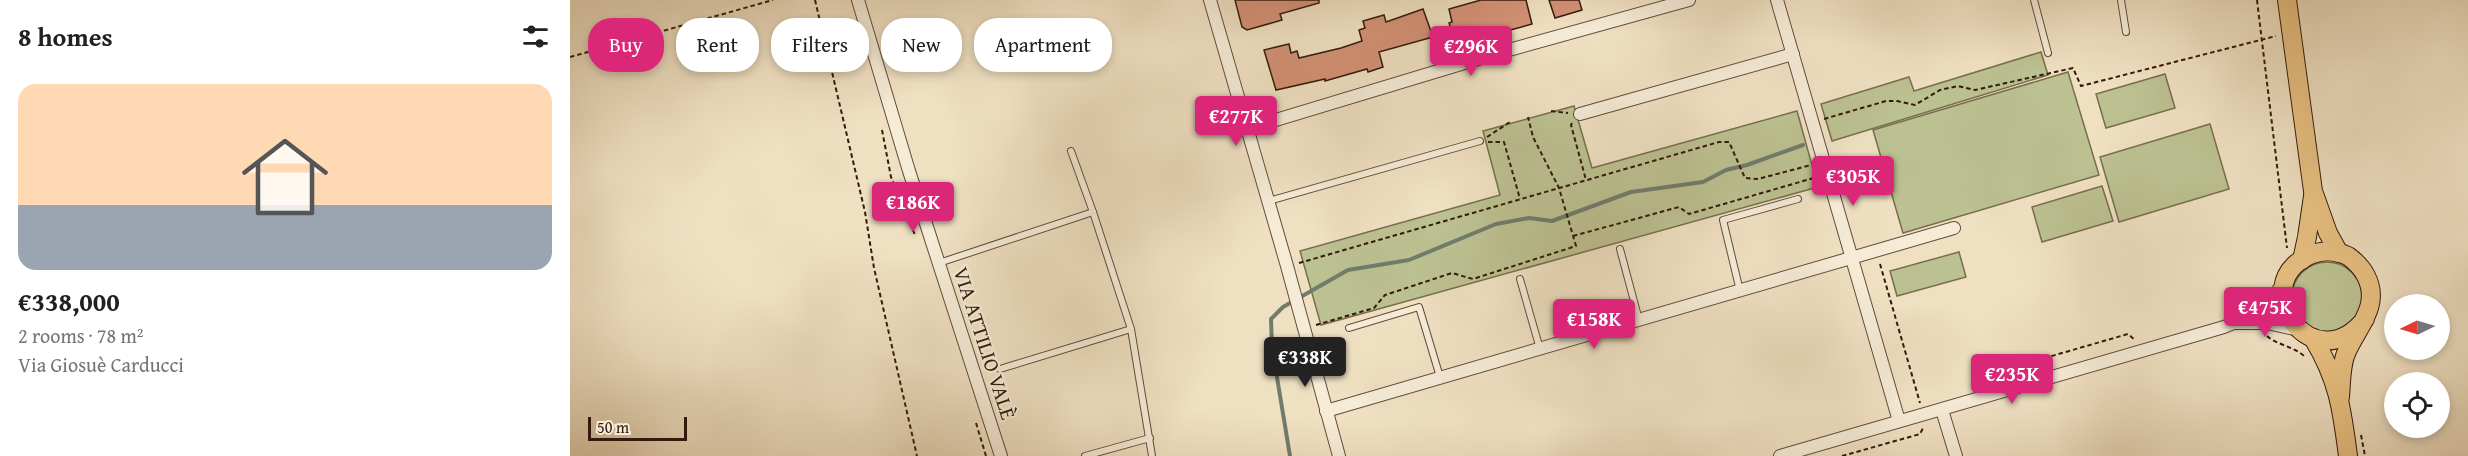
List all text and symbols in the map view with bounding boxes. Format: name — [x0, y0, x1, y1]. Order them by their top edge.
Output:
text: 8 homes — [18, 17, 113, 56]
chip: Buy — [588, 18, 664, 72]
chip: Rent — [676, 18, 759, 72]
chip: Filters — [771, 18, 869, 72]
chip: New — [881, 18, 962, 72]
chip: Apartment — [974, 18, 1112, 72]
icon: filters — [519, 20, 552, 53]
pin: €296K — [1429, 26, 1513, 77]
text: €296K — [1444, 31, 1498, 60]
pin: €277K — [1194, 96, 1278, 147]
text: €277K — [1209, 101, 1263, 130]
icon: home — [231, 123, 339, 231]
pin: €305K — [1811, 156, 1895, 207]
text: €305K — [1826, 161, 1880, 190]
pin: €186K — [871, 182, 955, 233]
text: €186K — [886, 187, 940, 216]
street label: VIA ATTILIO VALÈ — [946, 263, 1024, 424]
text: €338,000 — [18, 282, 120, 321]
pin: €475K — [2223, 287, 2307, 338]
text: €475K — [2238, 292, 2292, 321]
north arrow — [2384, 294, 2450, 360]
map controls — [2384, 294, 2450, 438]
pin: €158K — [1552, 299, 1636, 350]
text: €158K — [1567, 304, 1621, 333]
text: 2 rooms · 78 m² — [18, 321, 144, 350]
pin: €338K — [1263, 337, 1347, 388]
text: €338K — [1278, 342, 1332, 371]
text: Via Giosuè Carducci — [18, 350, 184, 379]
pin: €235K — [1970, 354, 2054, 405]
text: €235K — [1985, 359, 2039, 388]
button: locate — [2384, 372, 2450, 438]
scale bar — [588, 414, 687, 442]
text: 50 m — [597, 415, 629, 439]

